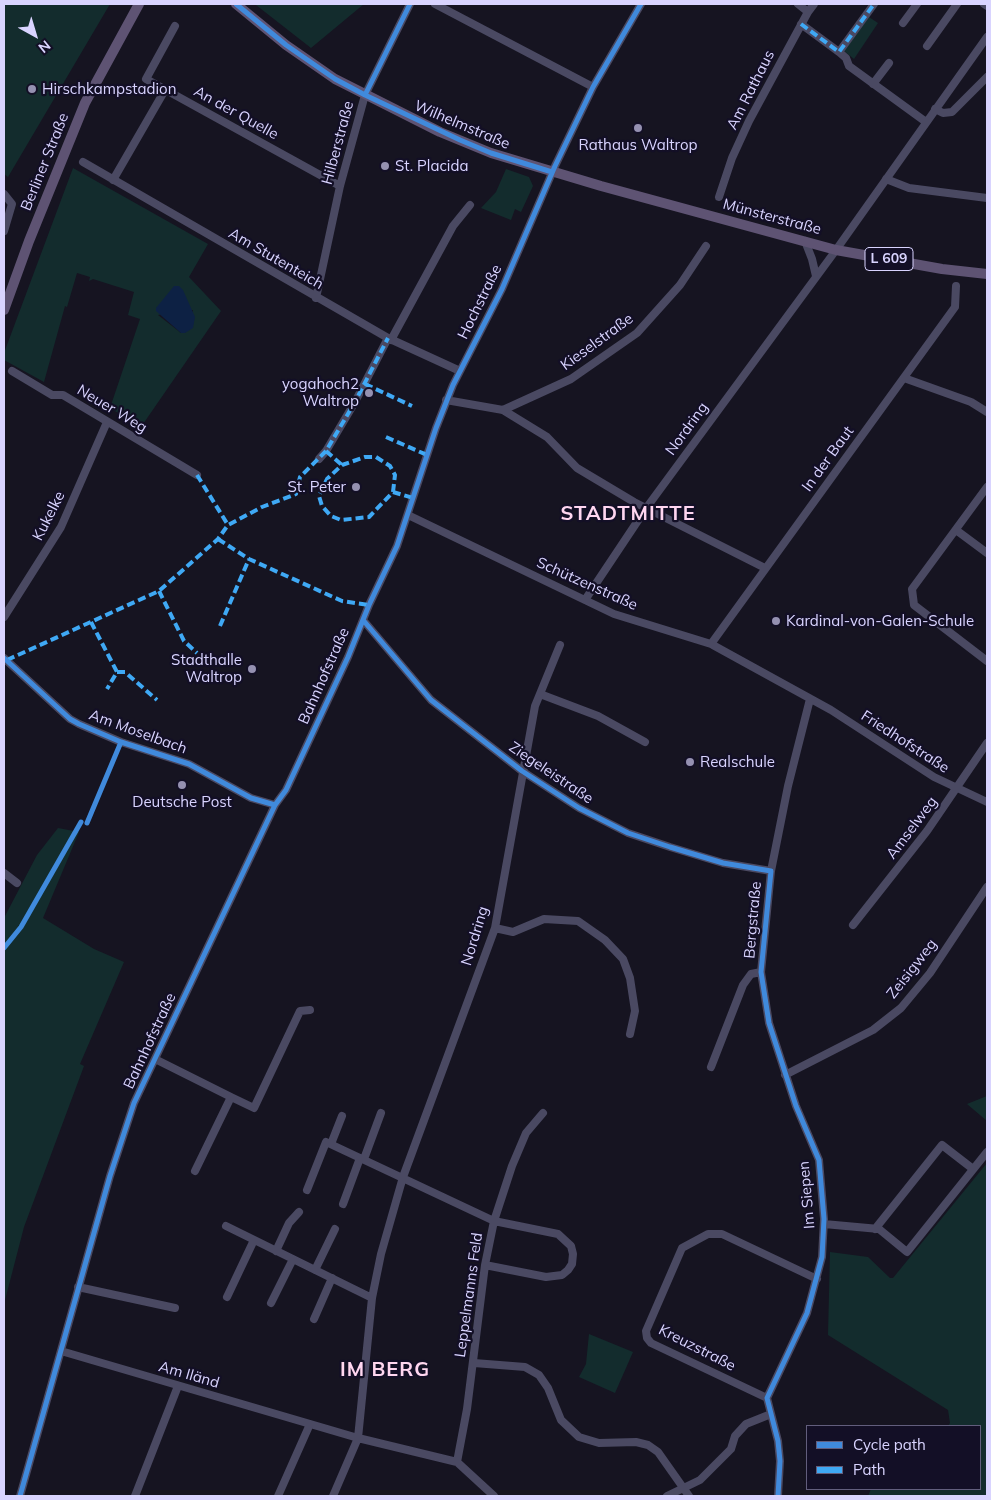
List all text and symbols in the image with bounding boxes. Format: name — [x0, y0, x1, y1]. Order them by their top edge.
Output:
north arrow — [10, 10, 60, 60]
text: N — [35, 36, 54, 57]
street label: Am Rathaus — [723, 47, 779, 133]
place label: Hirschkampstadion — [42, 80, 176, 98]
street label: An der Quelle — [191, 82, 281, 144]
marker: Hirschkampstadion — [26, 83, 38, 95]
street label: Wilhelmstraße — [411, 97, 513, 153]
street label: Hilberstraße — [318, 99, 358, 187]
street label: Berliner Straße — [17, 110, 73, 214]
marker: Rathaus Waltrop — [632, 122, 644, 134]
place label: Rathaus Waltrop — [579, 136, 697, 154]
place label: St. Placida — [395, 157, 468, 175]
marker: St. Placida — [379, 160, 391, 172]
street label: Münsterstraße — [721, 195, 823, 239]
street label: Am Stutenteich — [225, 225, 327, 293]
road number: L 609 — [865, 248, 913, 270]
street label: Hochstraße — [454, 262, 506, 342]
street label: Kieselstraße — [557, 310, 637, 374]
place label: yogahoch2 Waltrop — [282, 375, 359, 410]
street label: Neuer Weg — [74, 381, 150, 437]
marker: yogahoch2 Waltrop — [363, 387, 375, 399]
street label: Nordring — [662, 399, 712, 459]
street label: In der Baut — [798, 423, 858, 495]
place label: St. Peter — [288, 478, 346, 496]
marker: St. Peter — [350, 481, 362, 493]
street label: Kukelke — [29, 488, 69, 544]
district label: STADTMITTE — [559, 502, 697, 526]
street label: Schützenstraße — [534, 554, 640, 614]
place label: Kardinal-von-Galen-Schule — [786, 612, 974, 630]
marker: Kardinal-von-Galen-Schule — [770, 615, 782, 627]
street label: Bahnhofstraße — [295, 625, 353, 727]
place label: Stadthalle Waltrop — [171, 651, 242, 686]
marker: Stadthalle Waltrop — [246, 663, 258, 675]
street label: Am Moselbach — [87, 706, 189, 758]
street label: Friedhofstraße — [858, 707, 952, 777]
street label: Ziegeleistraße — [505, 738, 597, 808]
place label: Realschule — [700, 753, 775, 771]
marker: Realschule — [684, 756, 696, 768]
marker: Deutsche Post — [176, 779, 188, 791]
place label: Deutsche Post — [132, 793, 232, 811]
street label: Amselweg — [883, 793, 941, 863]
street label: Bergstraße — [741, 881, 765, 959]
street label: Nordring — [457, 904, 493, 968]
street label: Zeisigweg — [883, 936, 941, 1002]
street label: Bahnhofstraße — [120, 990, 180, 1092]
street label: Im Siepen — [795, 1160, 819, 1230]
street label: Leppelmanns Feld — [451, 1231, 487, 1359]
street label: Kreuzstraße — [655, 1321, 739, 1375]
street label: Am Iländ — [157, 1358, 221, 1392]
district label: IM BERG — [339, 1358, 431, 1382]
legend — [806, 1425, 981, 1490]
text: Cycle path — [853, 1435, 926, 1454]
text: Path — [853, 1460, 885, 1479]

